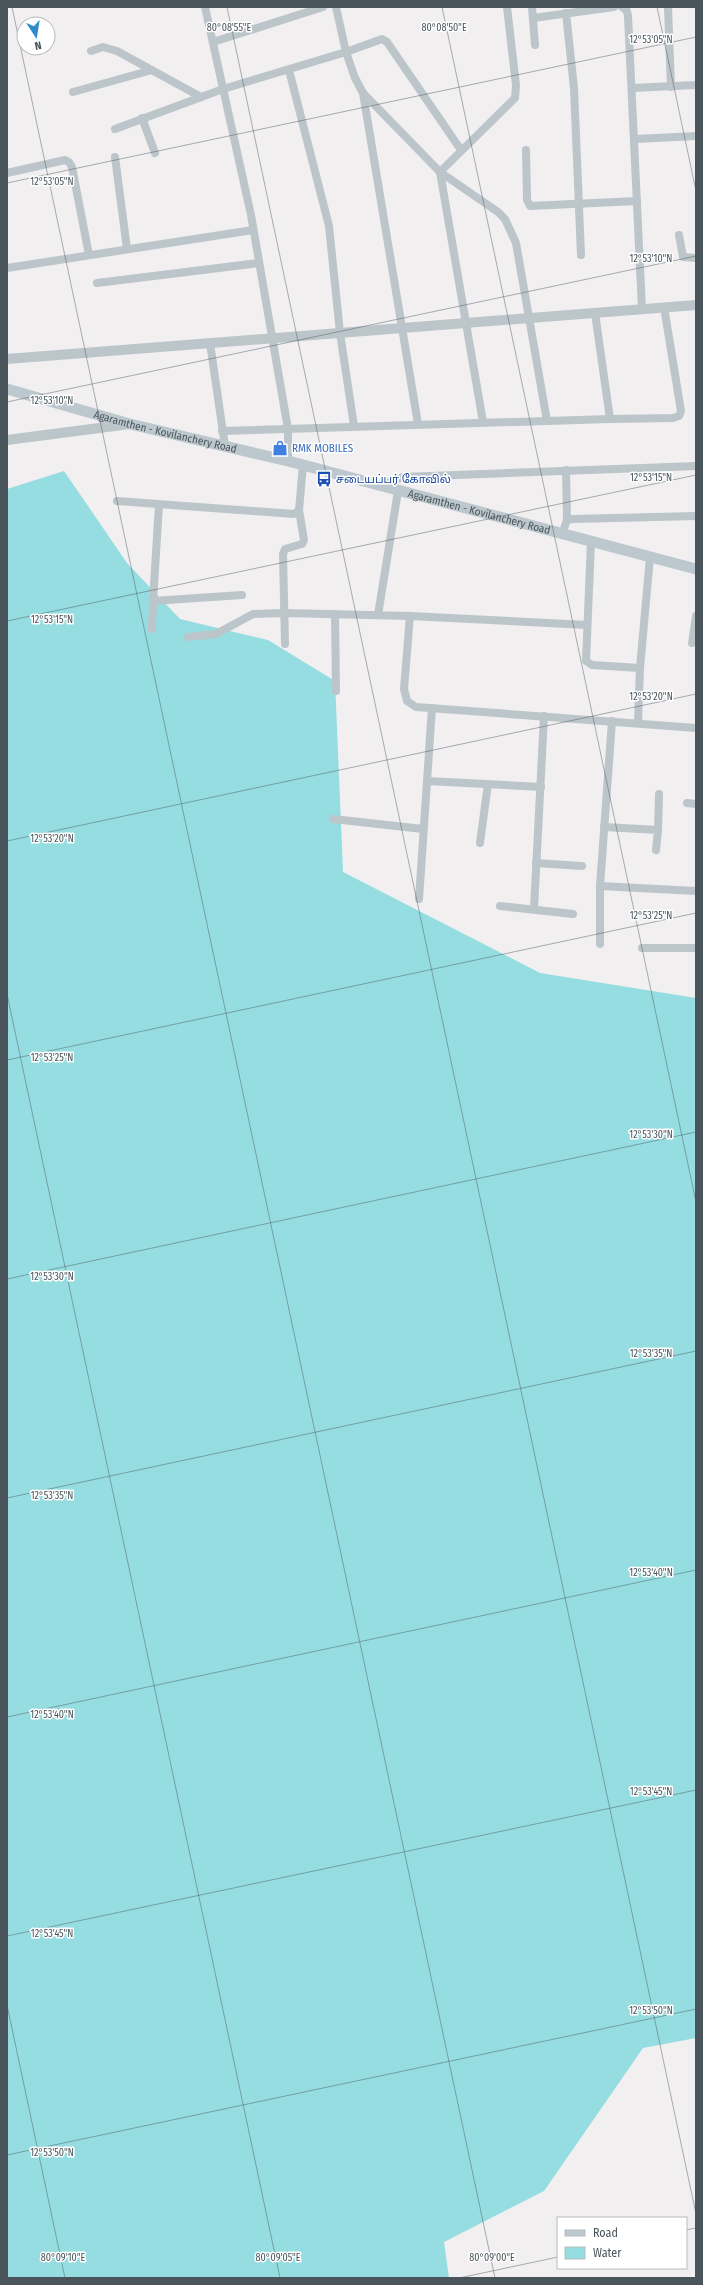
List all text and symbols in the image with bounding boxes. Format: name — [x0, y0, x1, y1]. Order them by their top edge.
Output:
north arrow — [16, 16, 56, 56]
text: 80°08'55"E — [207, 22, 251, 34]
text: 80°08'50"E — [421, 22, 467, 34]
text: 12°53'05"N — [629, 34, 673, 46]
text: N — [33, 38, 43, 52]
text: 12°53'05"N — [30, 176, 74, 188]
text: 12°53'10"N — [630, 253, 672, 265]
text: 12°53'10"N — [31, 395, 73, 407]
street label: Agaramthen - Kovilanchery Road — [92, 408, 238, 456]
shop icon: RMK MOBILES — [271, 439, 289, 457]
place label: RMK MOBILES — [292, 442, 354, 455]
bus stop icon: சடையப்பர் கோவில் — [315, 470, 333, 488]
text: 12°53'15"N — [630, 472, 672, 484]
place label: சடையப்பர் கோவில் — [336, 473, 451, 486]
street label: Agaramthen - Kovilanchery Road — [407, 487, 552, 537]
text: 12°53'15"N — [31, 614, 73, 626]
text: 12°53'20"N — [629, 691, 673, 703]
text: 12°53'20"N — [30, 833, 74, 845]
text: 12°53'25"N — [630, 910, 672, 922]
text: 12°53'25"N — [31, 1052, 73, 1064]
text: 12°53'30"N — [629, 1129, 673, 1141]
text: 12°53'30"N — [30, 1271, 74, 1283]
text: 12°53'35"N — [630, 1348, 672, 1360]
text: 12°53'35"N — [31, 1490, 73, 1502]
text: 12°53'40"N — [629, 1567, 673, 1579]
text: 12°53'40"N — [30, 1709, 74, 1721]
text: 12°53'45"N — [630, 1786, 672, 1798]
text: 12°53'45"N — [31, 1928, 73, 1940]
text: 12°53'50"N — [629, 2005, 673, 2017]
text: 12°53'50"N — [30, 2147, 74, 2159]
legend — [557, 2217, 687, 2269]
text: Road — [593, 2226, 618, 2240]
text: Water — [593, 2246, 622, 2260]
text: 80°09'10"E — [41, 2252, 86, 2264]
text: 80°09'05"E — [256, 2252, 301, 2264]
text: 80°09'00"E — [469, 2252, 515, 2264]

